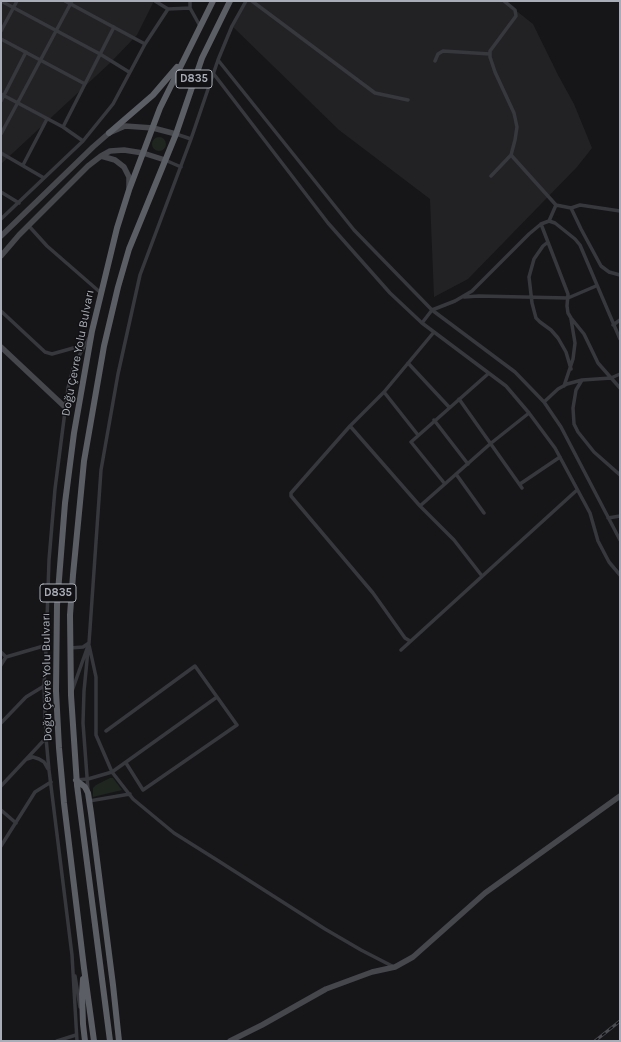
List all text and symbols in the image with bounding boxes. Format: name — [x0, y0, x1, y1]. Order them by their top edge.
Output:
road number: D835 — [176, 70, 212, 88]
street label: Doğu Çevre Yolu Bulvarı — [59, 288, 97, 418]
road number: D835 — [40, 584, 76, 602]
street label: Doğu Çevre Yolu Bulvarı — [39, 613, 55, 741]

